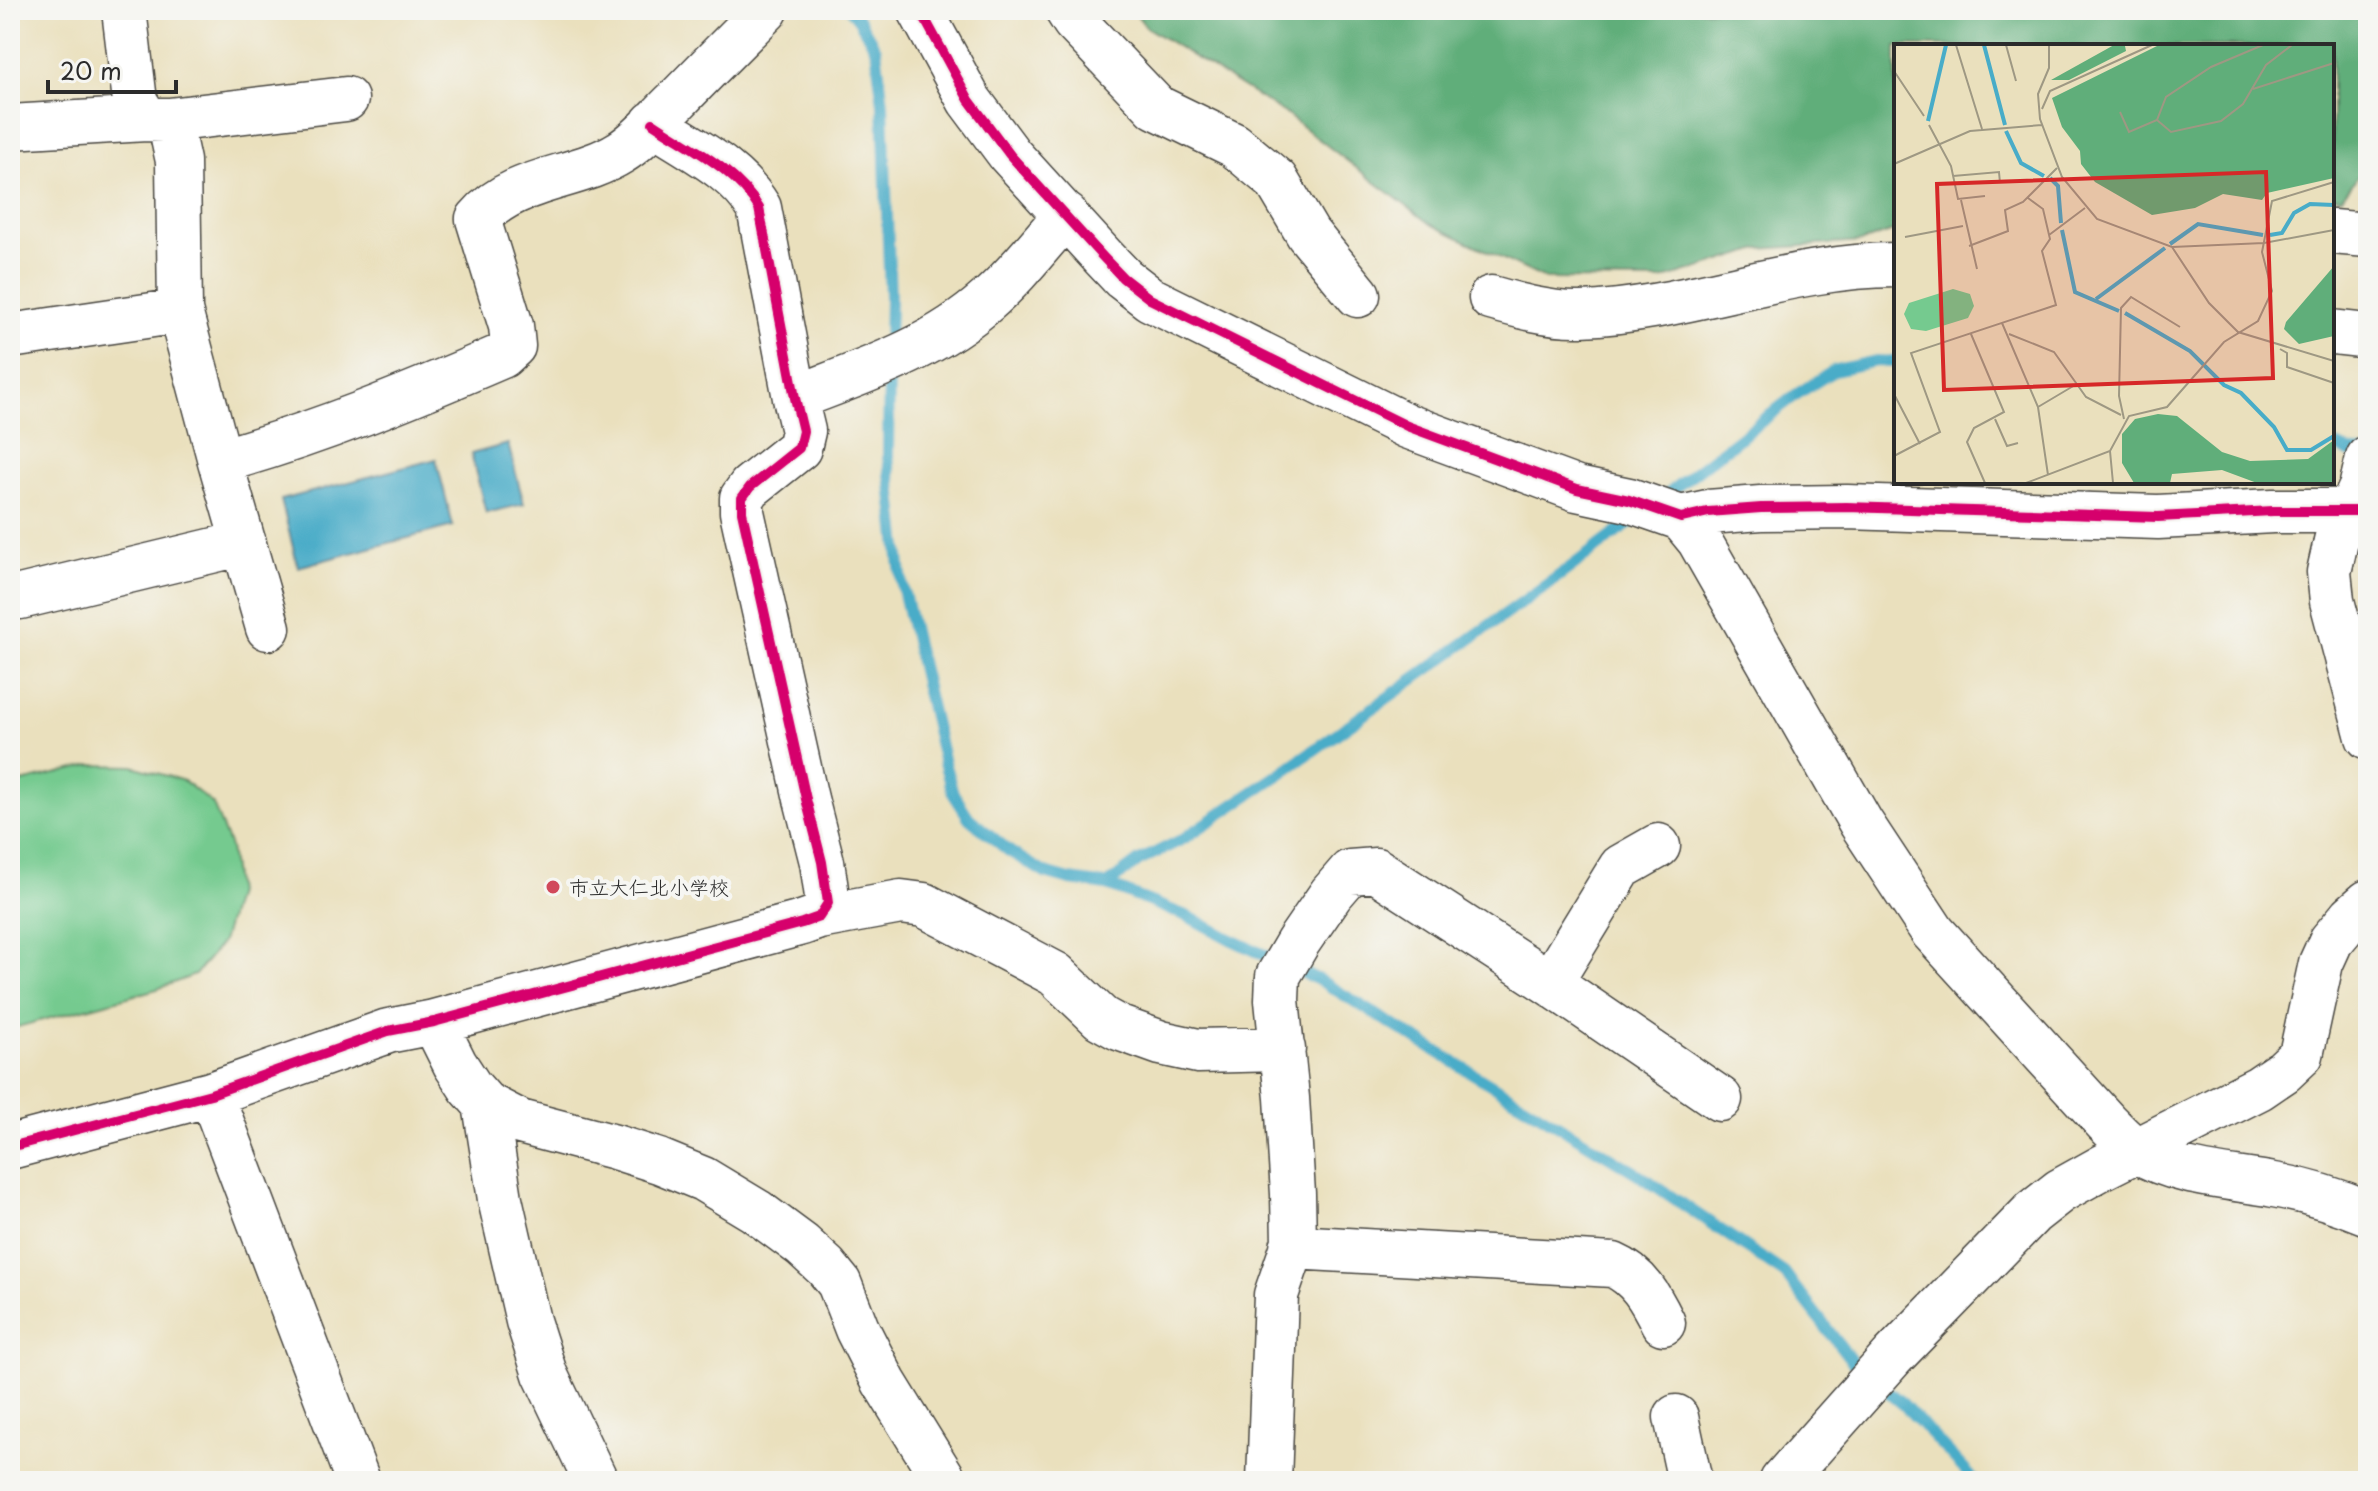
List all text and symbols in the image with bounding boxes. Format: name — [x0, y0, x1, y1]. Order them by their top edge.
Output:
scale bar — [48, 44, 176, 94]
inset map — [1894, 44, 2334, 484]
text: 20 m — [60, 52, 122, 88]
place label: 市立大仁北小学校 — [569, 872, 729, 902]
marker: 市立大仁北小学校 — [544, 878, 562, 896]

